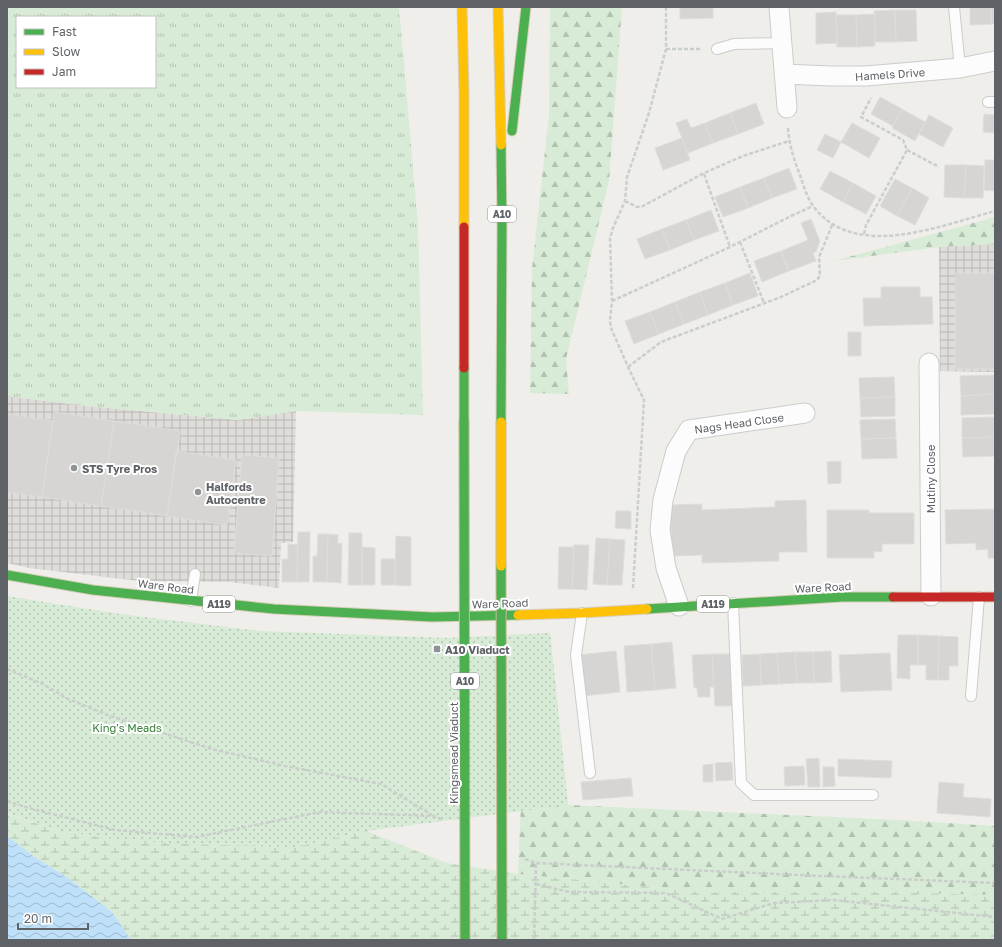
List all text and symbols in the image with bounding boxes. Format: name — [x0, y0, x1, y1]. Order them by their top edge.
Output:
legend — [16, 16, 156, 88]
text: Fast — [52, 24, 77, 39]
text: Slow — [52, 44, 80, 59]
text: Jam — [52, 64, 76, 79]
street label: Hamels Drive — [855, 65, 925, 83]
road number: A10 — [488, 206, 516, 222]
street label: Nags Head Close — [693, 410, 785, 436]
street label: Mutiny Close — [924, 445, 937, 513]
place label: STS Tyre Pros — [82, 462, 157, 475]
marker: STS Tyre Pros — [69, 463, 79, 473]
place label: Halfords Autocentre — [206, 480, 266, 506]
marker: Halfords Autocentre — [193, 487, 203, 497]
street label: Ware Road — [137, 576, 195, 596]
street label: Ware Road — [794, 579, 852, 595]
road number: A119 — [203, 596, 235, 612]
street label: Ware Road — [471, 596, 529, 610]
road number: A119 — [697, 596, 729, 612]
place label: A10 Viaduct — [445, 643, 510, 656]
marker: A10 Viaduct — [432, 644, 442, 654]
road number: A10 — [451, 673, 479, 689]
street label: Kingsmead Viaduct — [447, 702, 460, 804]
park label: King's Meads — [92, 721, 162, 734]
scale bar — [18, 905, 88, 931]
text: 20 m — [24, 911, 52, 926]

